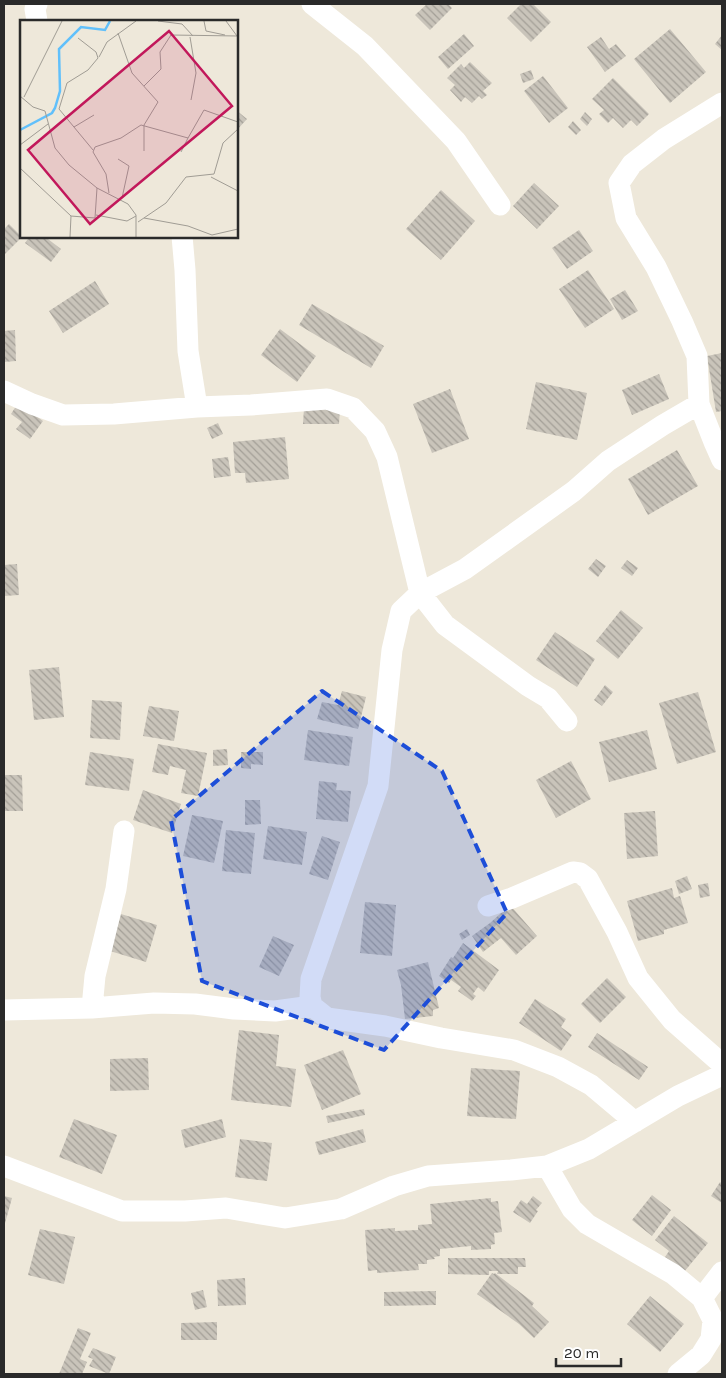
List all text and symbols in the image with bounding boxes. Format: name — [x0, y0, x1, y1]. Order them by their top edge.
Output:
inset map — [20, 20, 238, 238]
scale bar — [556, 1336, 621, 1368]
text: 20 m — [564, 1344, 599, 1362]

